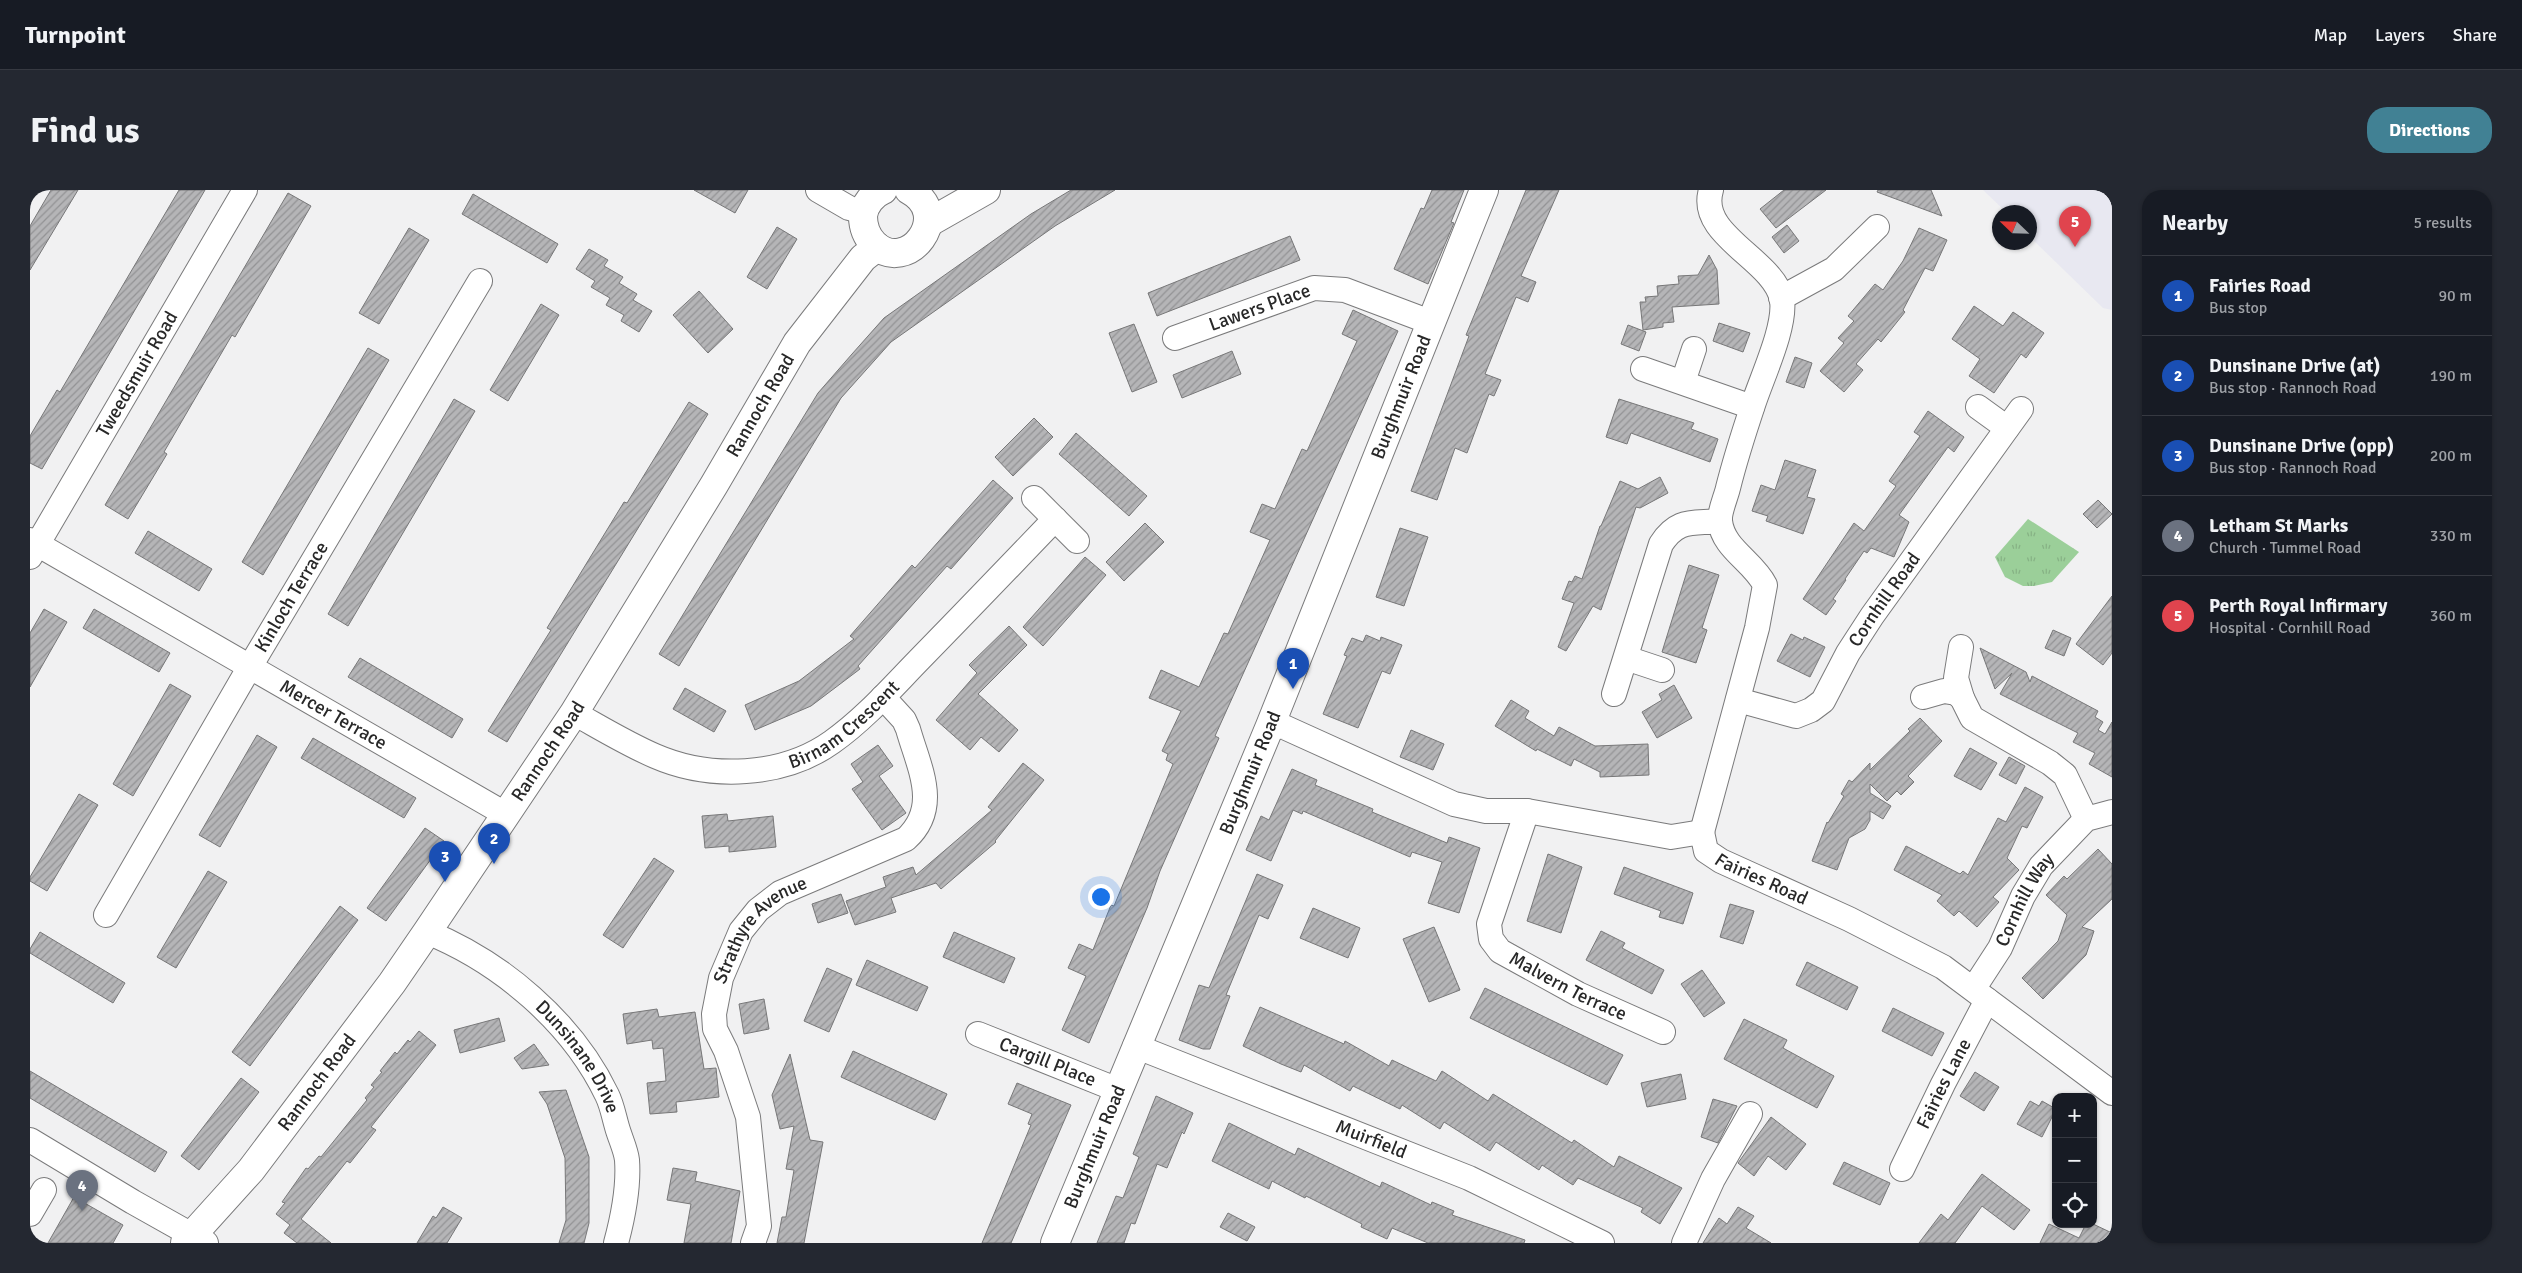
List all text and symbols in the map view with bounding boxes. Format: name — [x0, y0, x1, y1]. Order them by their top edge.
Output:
text: Turnpoint — [25, 20, 126, 50]
text: Map — [2314, 24, 2347, 46]
text: Layers — [2375, 24, 2425, 46]
text: Share — [2453, 24, 2497, 46]
button: Directions — [2367, 107, 2492, 153]
text: Find us — [30, 109, 140, 152]
north arrow — [1992, 205, 2037, 250]
pin: 5 — [2059, 206, 2091, 247]
text: Nearby — [2162, 210, 2228, 236]
text: 5 results — [2413, 213, 2472, 233]
text: Fairies Road — [2209, 274, 2311, 298]
street label: Lawers Place — [1206, 278, 1314, 337]
text: 1 — [2174, 286, 2182, 306]
text: 90 m — [2438, 286, 2472, 306]
text: Bus stop — [2209, 298, 2267, 318]
street label: Tweedsmuir Road — [91, 307, 183, 441]
street label: Burghmuir Road — [1366, 332, 1437, 463]
street label: Rannoch Road — [721, 349, 800, 461]
text: Dunsinane Drive (at) — [2209, 354, 2380, 378]
text: 2 — [2174, 366, 2182, 386]
text: 190 m — [2430, 366, 2472, 386]
text: Bus stop · Rannoch Road — [2209, 378, 2377, 398]
text: Dunsinane Drive (opp) — [2209, 434, 2394, 458]
text: 3 — [2174, 446, 2182, 466]
text: 200 m — [2430, 446, 2472, 466]
text: Bus stop · Rannoch Road — [2209, 458, 2377, 478]
text: Letham St Marks — [2209, 514, 2348, 538]
text: 4 — [2174, 526, 2182, 546]
text: 330 m — [2430, 526, 2472, 546]
street label: Kinloch Terrace — [249, 537, 334, 657]
text: Church · Tummel Road — [2209, 538, 2361, 558]
street label: Cornhill Road — [1843, 548, 1926, 651]
text: Perth Royal Infirmary — [2209, 594, 2387, 618]
text: 5 — [2174, 606, 2182, 626]
text: 360 m — [2430, 606, 2472, 626]
text: Hospital · Cornhill Road — [2209, 618, 2371, 638]
pin: 1 — [1277, 648, 1309, 689]
street label: Mercer Terrace — [275, 674, 391, 755]
street label: Birnam Crescent — [785, 675, 905, 774]
street label: Rannoch Road — [506, 697, 590, 806]
street label: Burghmuir Road — [1214, 708, 1287, 838]
pin: 2 — [478, 823, 510, 864]
pin: 3 — [429, 841, 461, 882]
street label: Fairies Road — [1710, 848, 1812, 911]
street label: Cornhill Way — [1990, 848, 2059, 950]
street label: Strathyre Avenue — [708, 871, 811, 987]
your location — [1088, 884, 1114, 910]
street label: Malvern Terrace — [1505, 946, 1630, 1026]
street label: Dunsinane Drive — [530, 995, 625, 1116]
street label: Rannoch Road — [273, 1029, 361, 1136]
street label: Cargill Place — [996, 1032, 1100, 1092]
street label: Fairies Lane — [1911, 1035, 1977, 1133]
street label: Burghmuir Road — [1059, 1082, 1131, 1212]
map controls — [2052, 1093, 2097, 1228]
button: + — [2052, 1093, 2097, 1138]
street label: Muirfield — [1332, 1115, 1410, 1164]
button: − — [2052, 1138, 2097, 1183]
pin: 4 — [66, 1170, 98, 1211]
button: locate — [2052, 1183, 2097, 1228]

